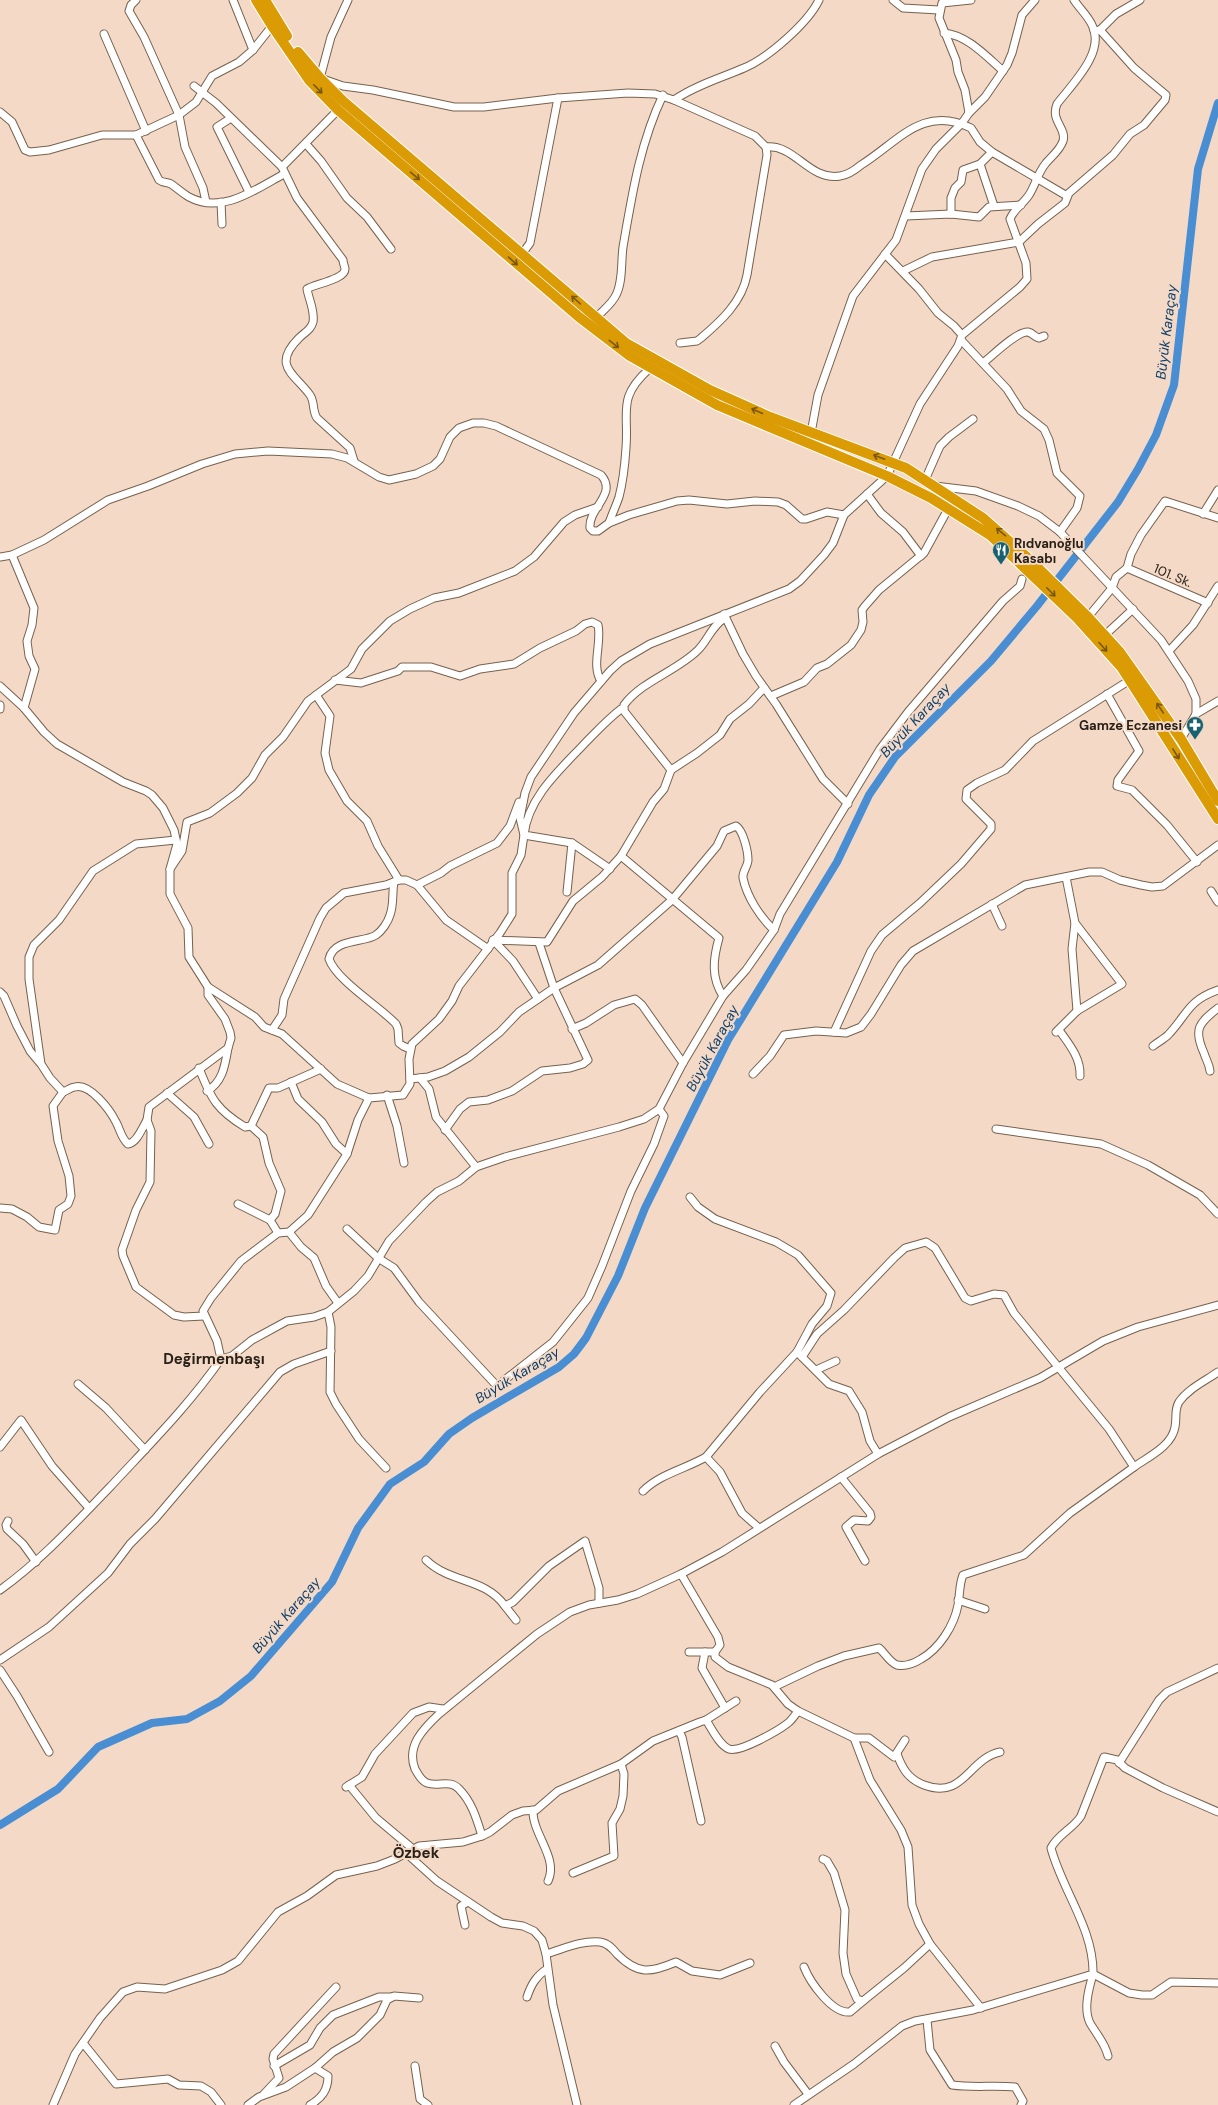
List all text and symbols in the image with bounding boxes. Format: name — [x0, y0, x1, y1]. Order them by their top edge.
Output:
one-way arrow — [314, 84, 323, 94]
one-way arrow — [410, 171, 420, 180]
one-way arrow — [508, 257, 519, 266]
water label: Büyük Karaçay — [1151, 282, 1181, 380]
one-way arrow — [570, 296, 581, 305]
one-way arrow — [608, 340, 619, 348]
one-way arrow — [752, 407, 764, 414]
one-way arrow — [873, 453, 885, 460]
one-way arrow — [995, 528, 1006, 537]
place label: Rıdvanoğlu Kasabı — [1014, 535, 1084, 567]
restaurant icon: Rıdvanoğlu Kasabı — [991, 540, 1011, 565]
street label: 101. Sk. — [1151, 560, 1195, 591]
one-way arrow — [1046, 587, 1056, 597]
one-way arrow — [1099, 641, 1108, 652]
water label: Büyük Karaçay — [876, 678, 955, 761]
one-way arrow — [1156, 703, 1164, 714]
pharmacy icon: Gamze Eczanesi — [1185, 715, 1205, 740]
place label: Gamze Eczanesi — [1079, 717, 1182, 734]
one-way arrow — [1172, 748, 1180, 759]
water label: Büyük Karaçay — [682, 1001, 743, 1094]
water label: Büyük Karaçay — [472, 1342, 564, 1407]
district label: Değirmenbaşı — [163, 1349, 265, 1369]
water label: Büyük Karaçay — [248, 1572, 325, 1657]
district label: Özbek — [393, 1843, 440, 1863]

